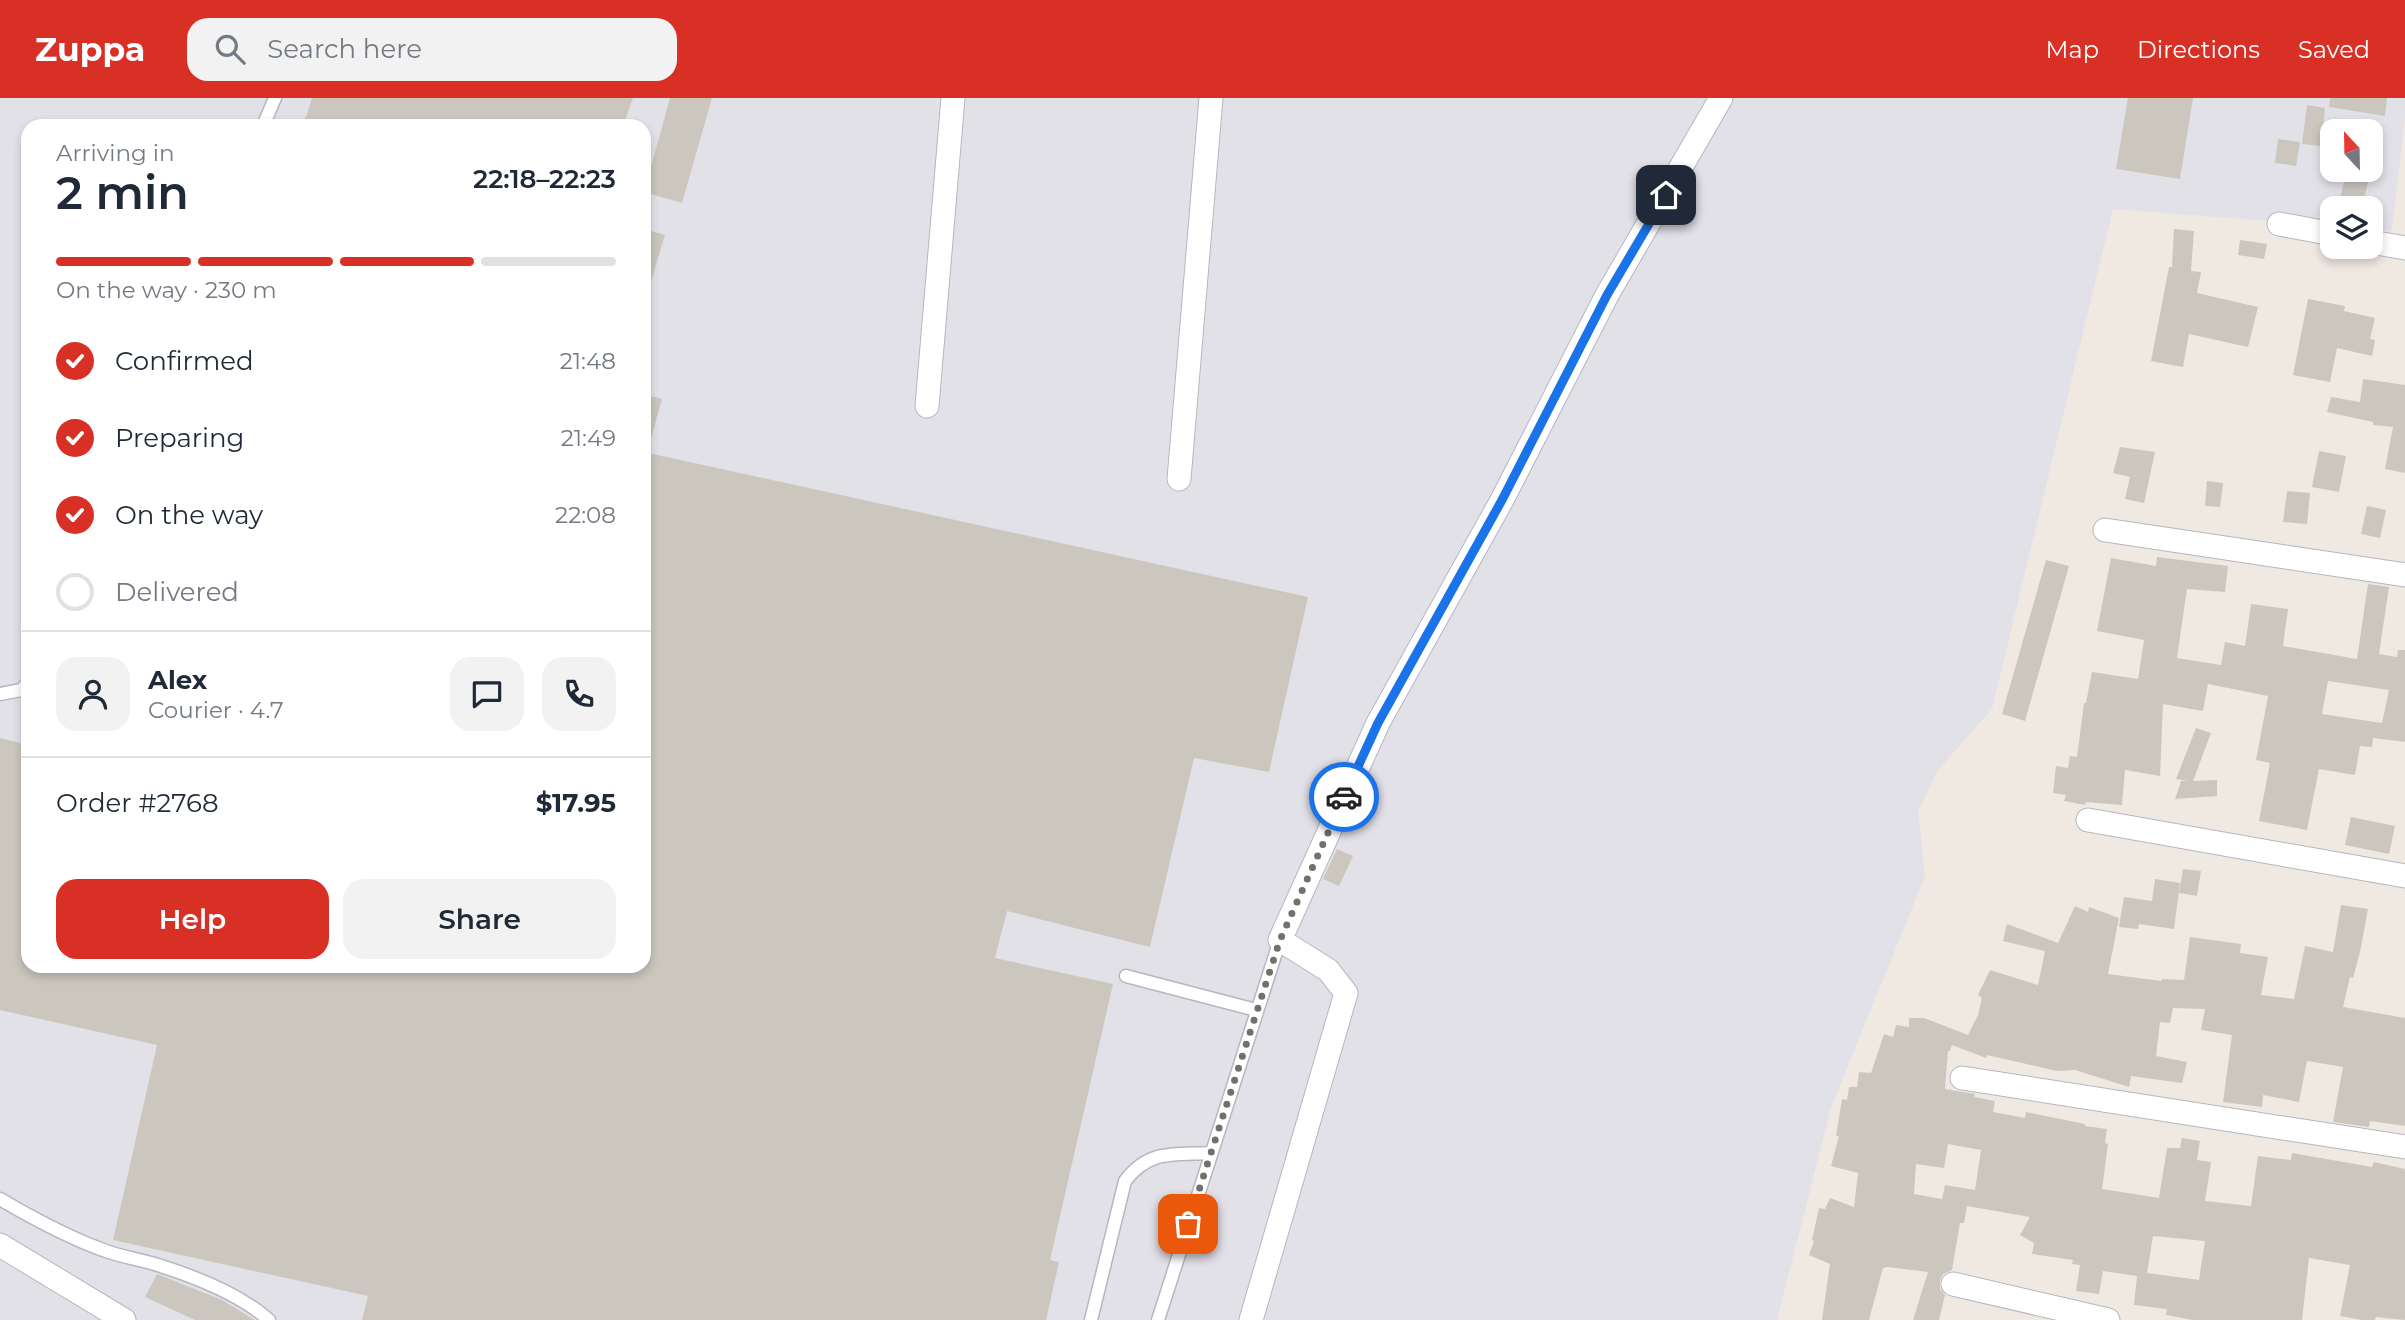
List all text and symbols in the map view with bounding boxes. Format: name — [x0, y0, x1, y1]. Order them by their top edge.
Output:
search box — [187, 18, 677, 81]
text: Zuppa — [35, 29, 145, 69]
icon: search — [211, 30, 249, 68]
text: Search here — [267, 33, 422, 65]
text: Map — [2046, 35, 2099, 64]
text: Directions — [2137, 35, 2260, 64]
text: Saved — [2298, 35, 2370, 64]
north arrow — [2320, 119, 2384, 182]
map controls — [2320, 119, 2383, 259]
text: Arriving in — [56, 139, 175, 167]
text: 22:18–22:23 — [473, 163, 616, 195]
text: 2 min — [56, 164, 189, 221]
pin — [1636, 165, 1696, 225]
icon: home — [1647, 176, 1685, 214]
button: layers — [2320, 196, 2383, 259]
text: On the way · 230 m — [56, 276, 277, 304]
icon: check — [56, 342, 94, 380]
text: Confirmed — [115, 345, 254, 377]
text: 21:48 — [560, 347, 616, 375]
icon: check — [56, 419, 94, 457]
text: Preparing — [115, 422, 244, 454]
text: 21:49 — [561, 424, 616, 452]
icon: check — [56, 496, 94, 534]
text: On the way — [115, 499, 263, 531]
text: 22:08 — [555, 501, 616, 529]
text: Delivered — [115, 576, 239, 608]
button: person — [56, 657, 130, 731]
button: chat — [450, 657, 524, 731]
button: phone — [542, 657, 616, 731]
text: Alex — [148, 664, 207, 696]
text: Courier · 4.7 — [148, 696, 284, 724]
courier — [1309, 762, 1379, 832]
icon: car — [1325, 778, 1363, 816]
text: Order #2768 — [56, 787, 219, 819]
text: $17.95 — [536, 787, 616, 819]
button: Help — [56, 879, 329, 959]
button: Share — [343, 879, 616, 959]
pin — [1158, 1194, 1218, 1254]
icon: bag — [1169, 1205, 1207, 1243]

